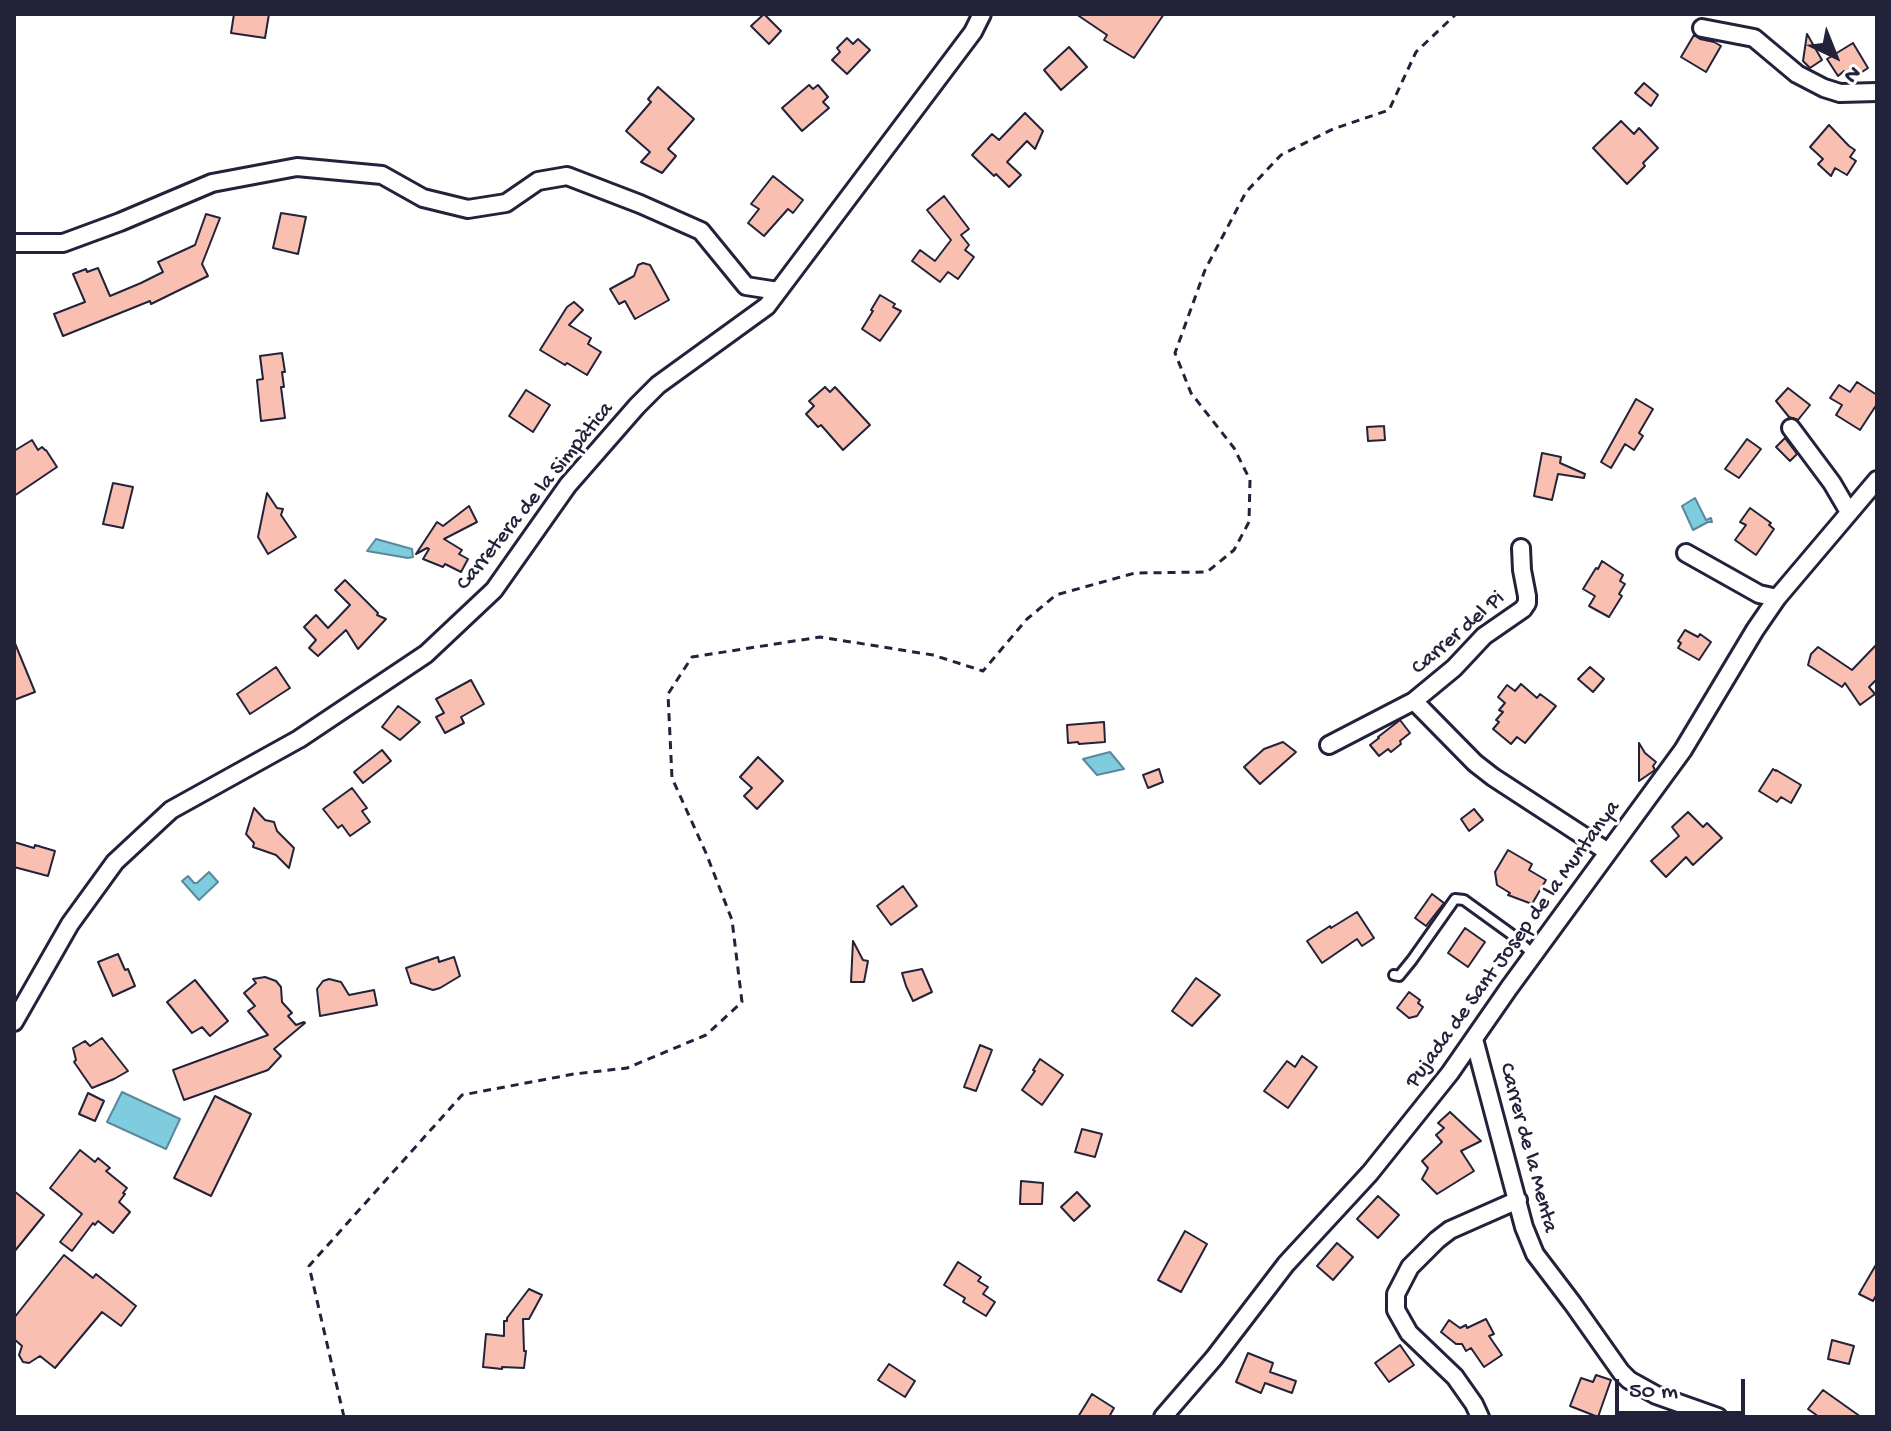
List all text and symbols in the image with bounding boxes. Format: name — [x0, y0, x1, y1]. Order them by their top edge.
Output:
north arrow — [1795, 16, 1875, 96]
text: N — [1837, 59, 1865, 88]
street label: Carretera de la Simpàtica — [452, 397, 620, 597]
street label: Carrer del Pi — [1407, 586, 1511, 682]
street label: Pujada de Sant Josep de la Muntanya — [1401, 796, 1627, 1094]
street label: Carrer de la Menta — [1492, 1061, 1562, 1235]
scale bar — [1619, 1363, 1749, 1413]
text: 50 m — [1629, 1378, 1678, 1407]

